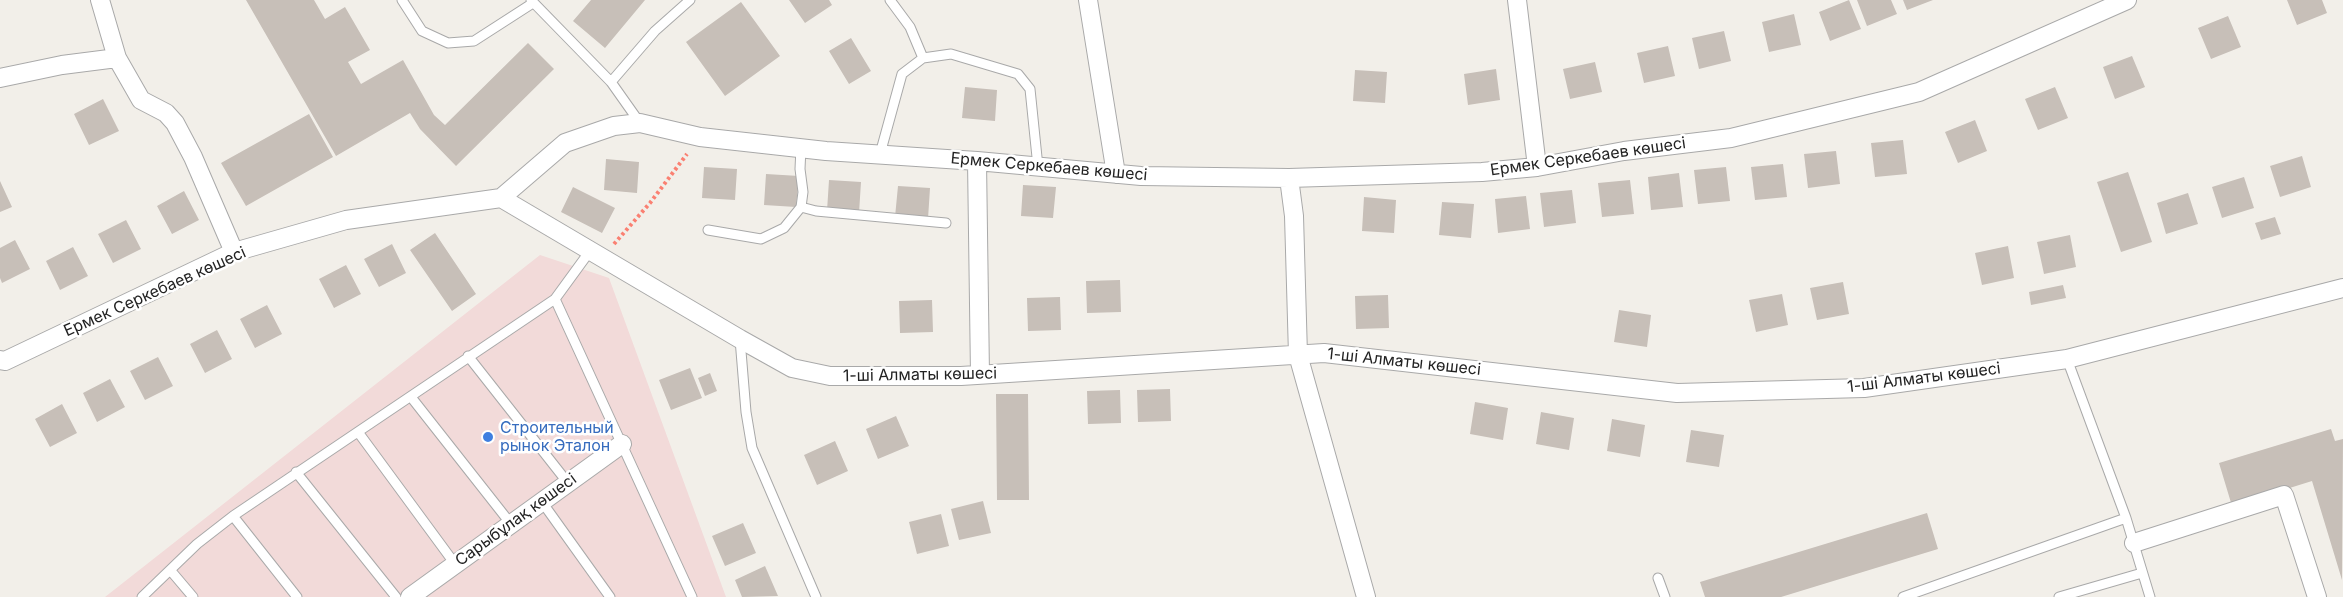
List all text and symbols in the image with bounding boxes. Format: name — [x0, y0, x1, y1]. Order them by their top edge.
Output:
street label: Ермек Серкебаев көшесі — [1489, 134, 1687, 180]
street label: Ермек Серкебаев көшесі — [950, 149, 1148, 185]
street label: Ермек Серкебаев көшесі — [61, 243, 249, 341]
street label: 1-ші Алматы көшесі — [1326, 344, 1482, 380]
street label: 1-ші Алматы көшесі — [1846, 359, 2002, 397]
street label: 1-ші Алматы көшесі — [843, 364, 997, 386]
place label: Строительный рынок Эталон — [500, 418, 614, 456]
marker: Строительный рынок Эталон — [481, 430, 495, 444]
street label: Сарыбұлақ көшесі — [452, 470, 580, 570]

